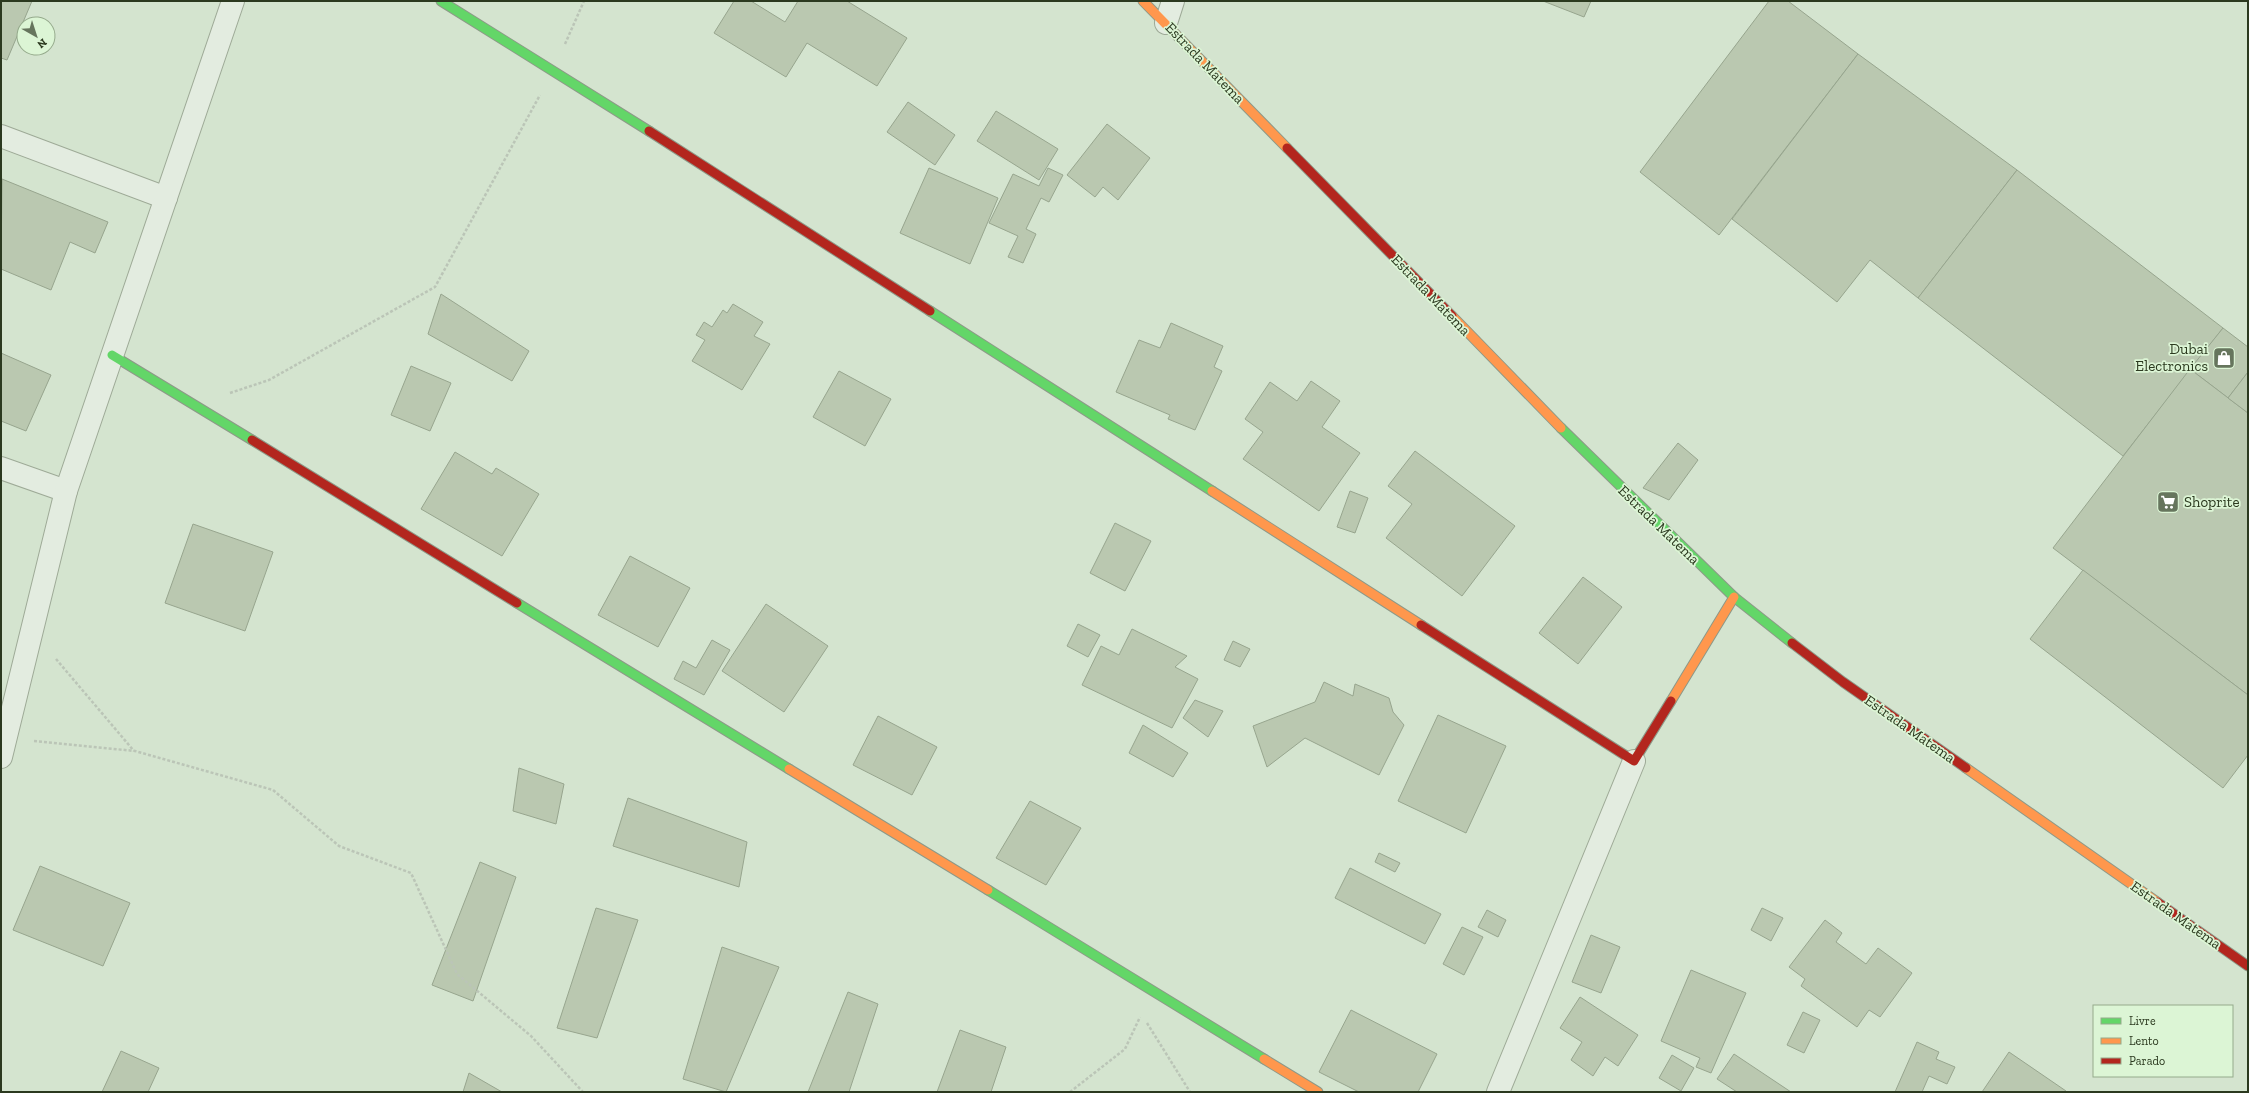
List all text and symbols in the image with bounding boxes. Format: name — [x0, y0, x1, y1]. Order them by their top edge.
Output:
north arrow — [16, 16, 56, 56]
street label: Estrada Matema — [1162, 18, 1248, 108]
text: N — [34, 36, 49, 51]
street label: Estrada Matema — [1388, 250, 1474, 340]
place label: Dubai Electronics — [2135, 340, 2208, 375]
shop icon: Dubai Electronics — [2211, 345, 2237, 371]
street label: Estrada Matema — [1614, 482, 1704, 568]
supermarket icon: Shoprite — [2155, 489, 2181, 515]
place label: Shoprite — [2184, 493, 2239, 511]
street label: Estrada Matema — [1861, 691, 1959, 767]
street label: Estrada Matema — [2127, 877, 2225, 953]
legend — [2093, 1005, 2233, 1077]
text: Livre — [2129, 1014, 2156, 1028]
text: Lento — [2129, 1034, 2159, 1048]
text: Parado — [2129, 1054, 2165, 1068]

